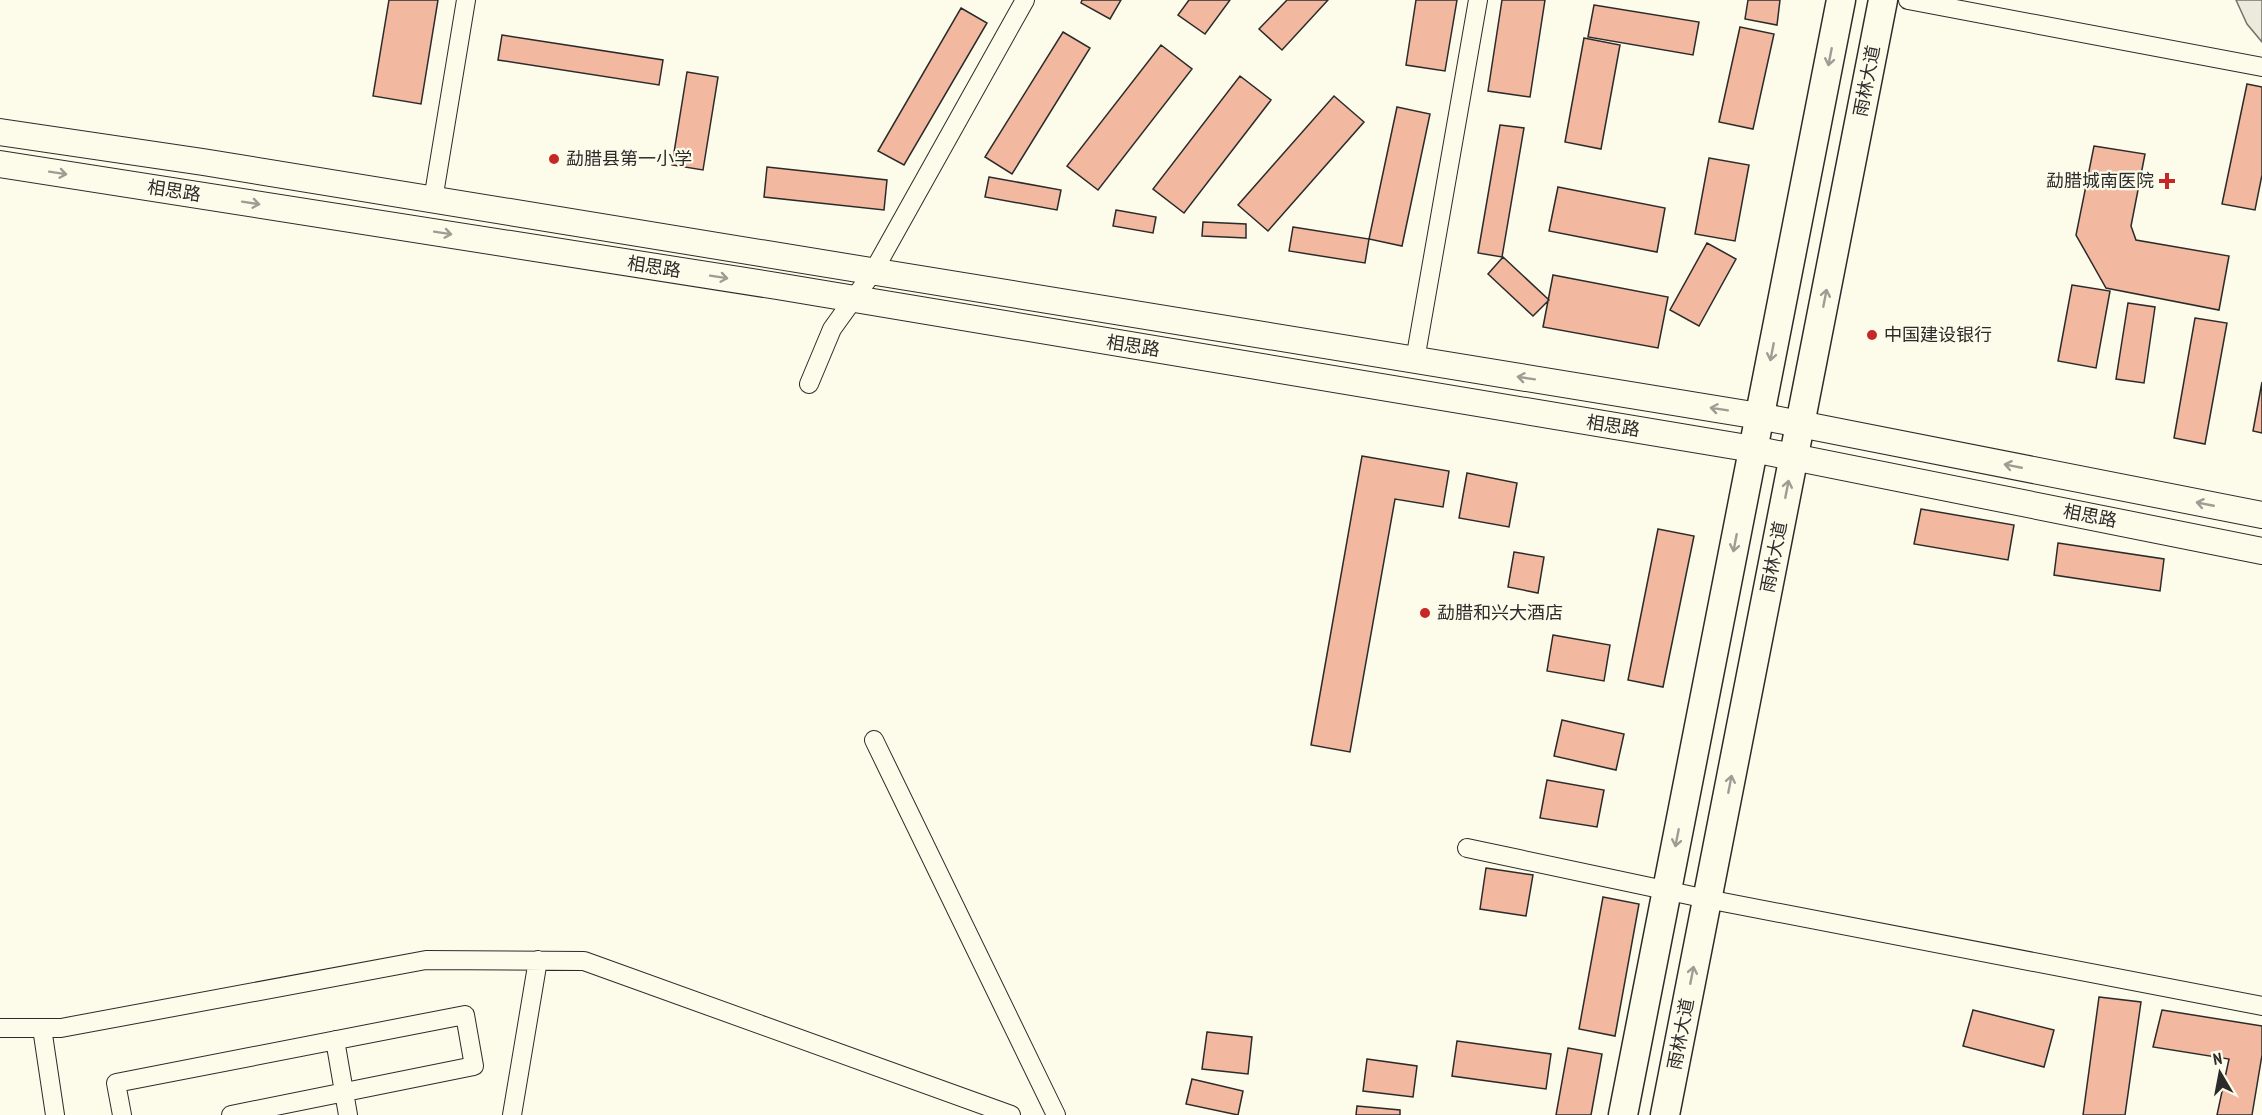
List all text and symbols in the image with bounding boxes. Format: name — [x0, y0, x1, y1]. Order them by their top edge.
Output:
street label: 雨林大道 — [1848, 43, 1885, 118]
one-way arrow — [1824, 47, 1835, 67]
place label: 勐腊县第一小学 — [566, 147, 692, 170]
marker: 勐腊县第一小学 — [547, 152, 561, 166]
one-way arrow — [47, 168, 67, 179]
place label: 勐腊城南医院 — [2046, 169, 2154, 192]
marker: 勐腊城南医院 — [2158, 172, 2176, 190]
street label: 相思路 — [146, 175, 203, 206]
one-way arrow — [240, 197, 260, 208]
one-way arrow — [433, 228, 453, 239]
street label: 相思路 — [626, 251, 683, 282]
one-way arrow — [708, 272, 728, 283]
one-way arrow — [1820, 289, 1831, 308]
place label: 中国建设银行 — [1884, 323, 1992, 346]
marker: 中国建设银行 — [1865, 328, 1879, 342]
street label: 相思路 — [1105, 330, 1162, 361]
one-way arrow — [1766, 342, 1777, 361]
one-way arrow — [1517, 372, 1537, 383]
one-way arrow — [1709, 403, 1729, 414]
street label: 相思路 — [1585, 410, 1642, 441]
one-way arrow — [2004, 460, 2024, 471]
one-way arrow — [1782, 480, 1793, 500]
one-way arrow — [2195, 498, 2215, 509]
street label: 相思路 — [2061, 499, 2119, 532]
street label: 雨林大道 — [1755, 519, 1792, 594]
one-way arrow — [1729, 533, 1740, 553]
place label: 勐腊和兴大酒店 — [1437, 601, 1563, 624]
marker: 勐腊和兴大酒店 — [1418, 606, 1432, 620]
one-way arrow — [1725, 774, 1736, 794]
one-way arrow — [1671, 827, 1682, 847]
one-way arrow — [1687, 966, 1699, 985]
street label: 雨林大道 — [1662, 996, 1699, 1071]
north arrow — [2190, 1043, 2250, 1103]
text: N — [2211, 1048, 2223, 1069]

